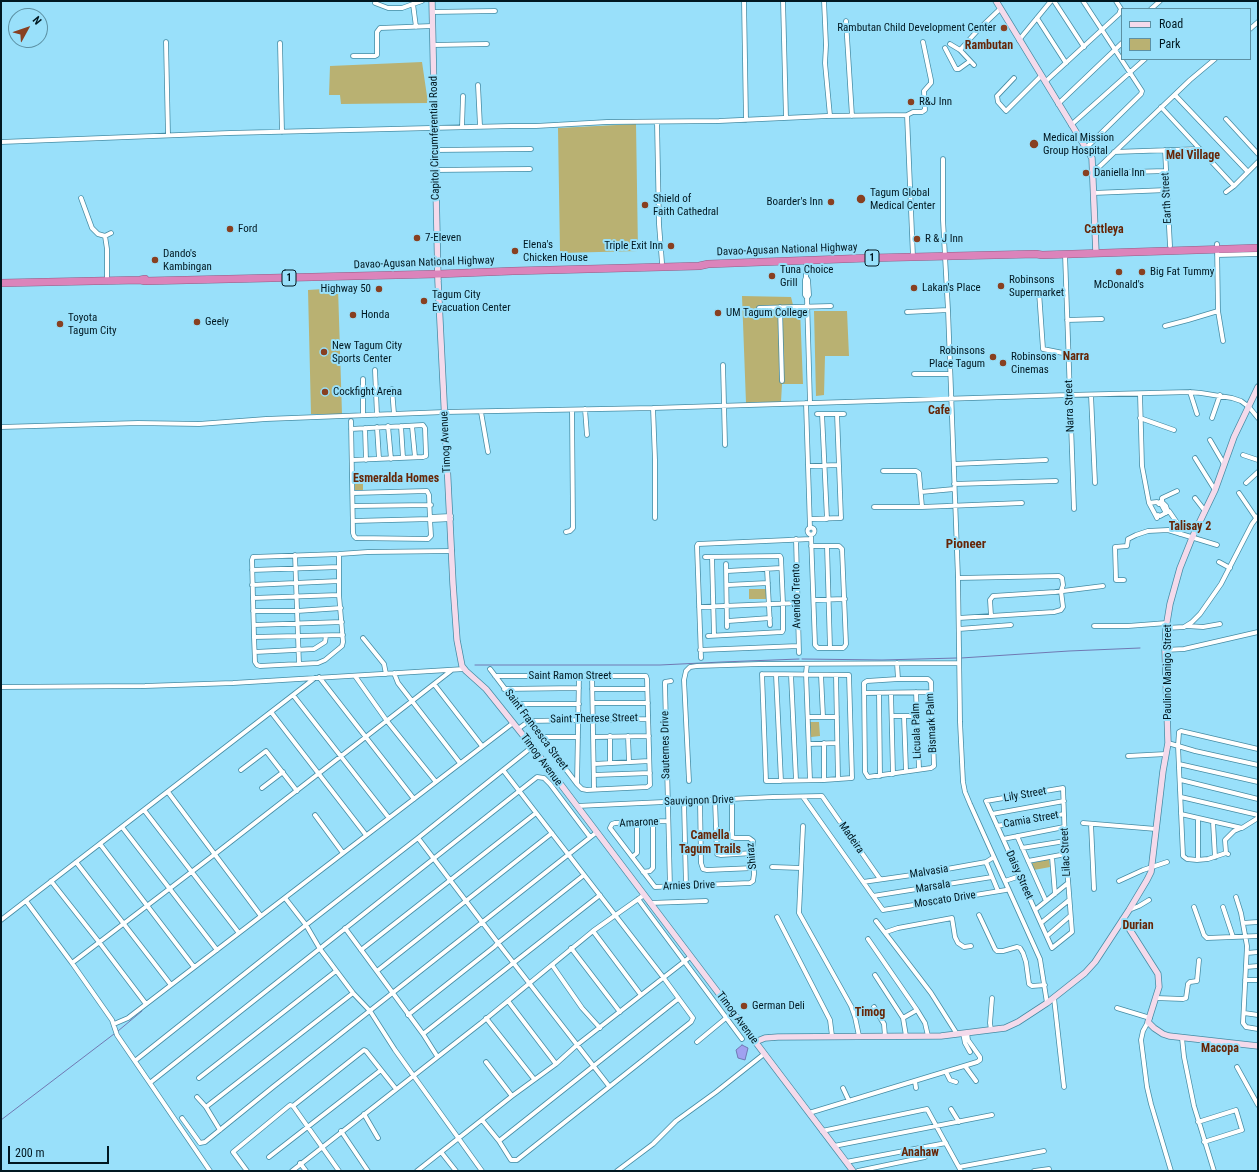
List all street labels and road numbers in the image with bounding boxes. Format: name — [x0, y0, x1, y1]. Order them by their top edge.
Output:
street label: Capitol Circumferential Road — [427, 76, 443, 200]
street label: Earth Street — [1159, 172, 1175, 224]
street label: Davao-Agusan National Highway — [716, 241, 858, 259]
road number: 1 — [865, 250, 879, 266]
street label: Davao-Agusan National Highway — [353, 254, 495, 272]
road number: 1 — [282, 270, 296, 286]
street label: Narra Street — [1062, 380, 1078, 432]
street label: Timog Avenue — [438, 411, 454, 473]
street label: Avenido Trento — [790, 563, 804, 629]
street label: Paulino Manigo Street — [1161, 624, 1175, 720]
street label: Saint Ramon Street — [528, 669, 612, 683]
street label: Saint Francesca Street — [501, 687, 571, 773]
street label: Bismark Palm — [924, 693, 940, 753]
street label: Licuala Palm — [909, 703, 925, 759]
street label: Sauternes Drive — [659, 711, 673, 779]
street label: Saint Therese Street — [550, 712, 638, 726]
street label: Timog Avenue — [517, 731, 565, 789]
street label: Lily Street — [1003, 785, 1047, 805]
street label: Sauvignon Drive — [664, 793, 734, 809]
street label: Camia Street — [1002, 809, 1060, 831]
street label: Amarone — [619, 815, 659, 831]
street label: Madeira — [836, 820, 866, 856]
street label: Lilac Street — [1058, 827, 1074, 877]
street label: Shiraz — [744, 842, 760, 870]
street label: Daisy Street — [1002, 849, 1036, 901]
street label: Malvasia — [909, 862, 949, 882]
street label: Arnies Drive — [663, 878, 715, 894]
street label: Marsala — [915, 878, 951, 896]
street label: Moscato Drive — [913, 889, 977, 911]
street label: Timog Avenue — [713, 989, 761, 1047]

